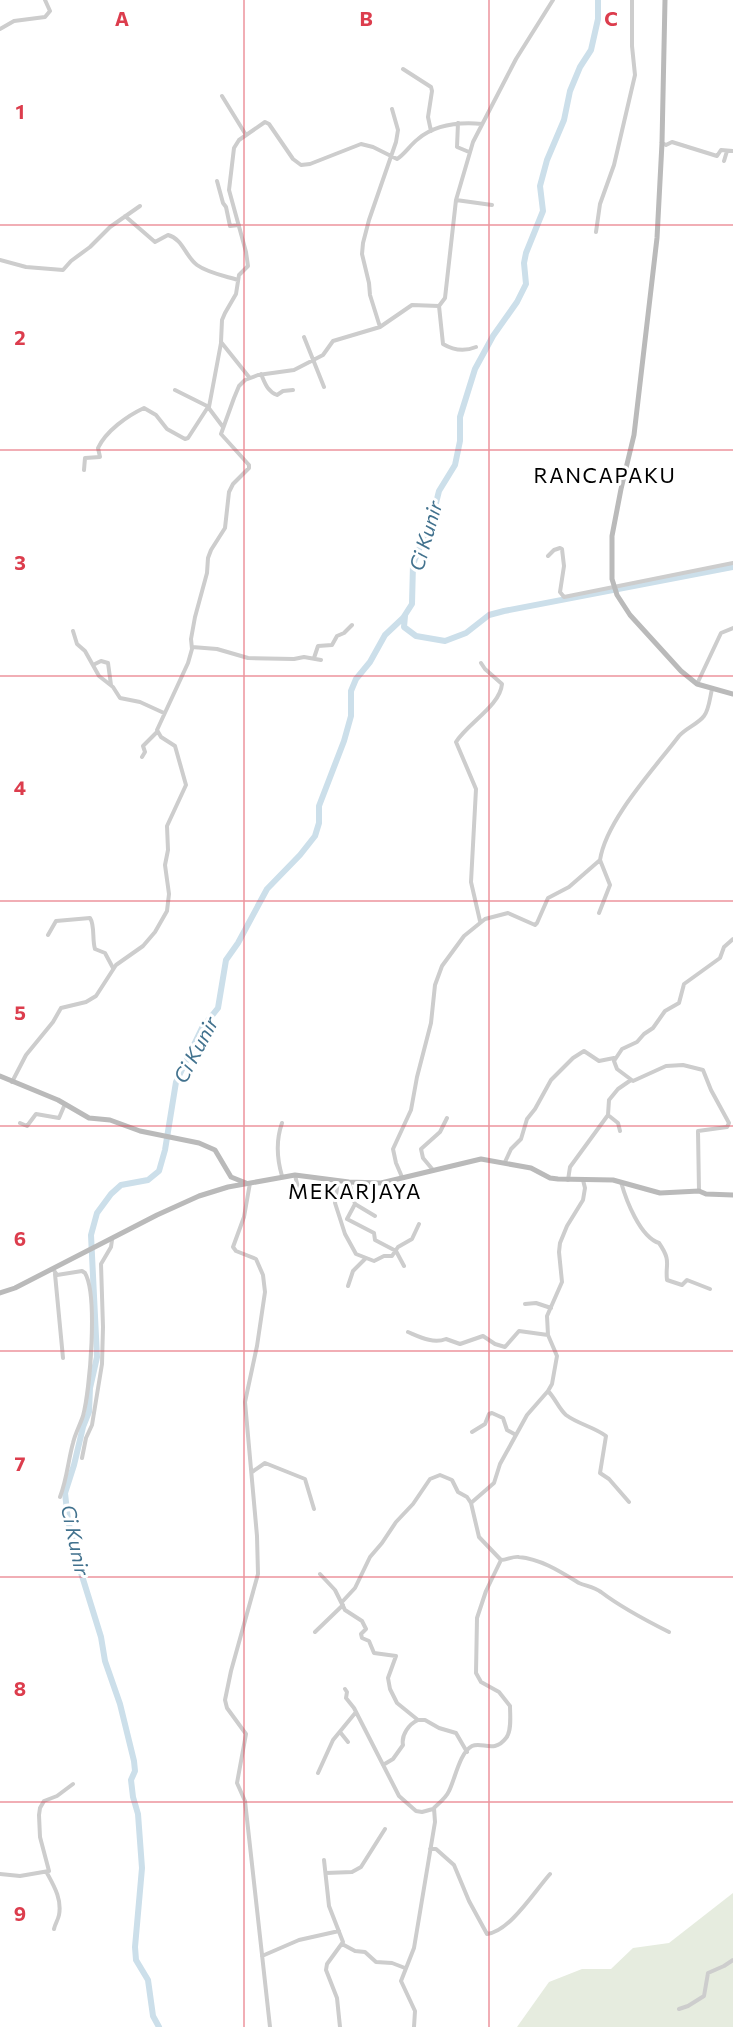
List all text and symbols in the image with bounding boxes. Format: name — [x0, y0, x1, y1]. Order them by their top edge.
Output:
text: A — [115, 6, 129, 30]
text: B — [359, 6, 373, 30]
text: C — [604, 6, 618, 30]
text: 1 — [15, 99, 25, 123]
text: 2 — [14, 325, 26, 349]
district label: RANCAPAKU — [534, 462, 676, 487]
water label: Ci Kunir — [404, 497, 447, 573]
text: 3 — [14, 550, 26, 574]
text: 4 — [14, 775, 26, 799]
text: 5 — [14, 1000, 26, 1024]
water label: Ci Kunir — [168, 1011, 223, 1087]
district label: MEKARJAYA — [288, 1178, 422, 1203]
text: 6 — [14, 1226, 26, 1250]
text: 7 — [15, 1451, 26, 1475]
water label: Ci Kunir — [57, 1502, 95, 1578]
text: 8 — [14, 1676, 26, 1700]
text: 9 — [14, 1901, 26, 1925]

